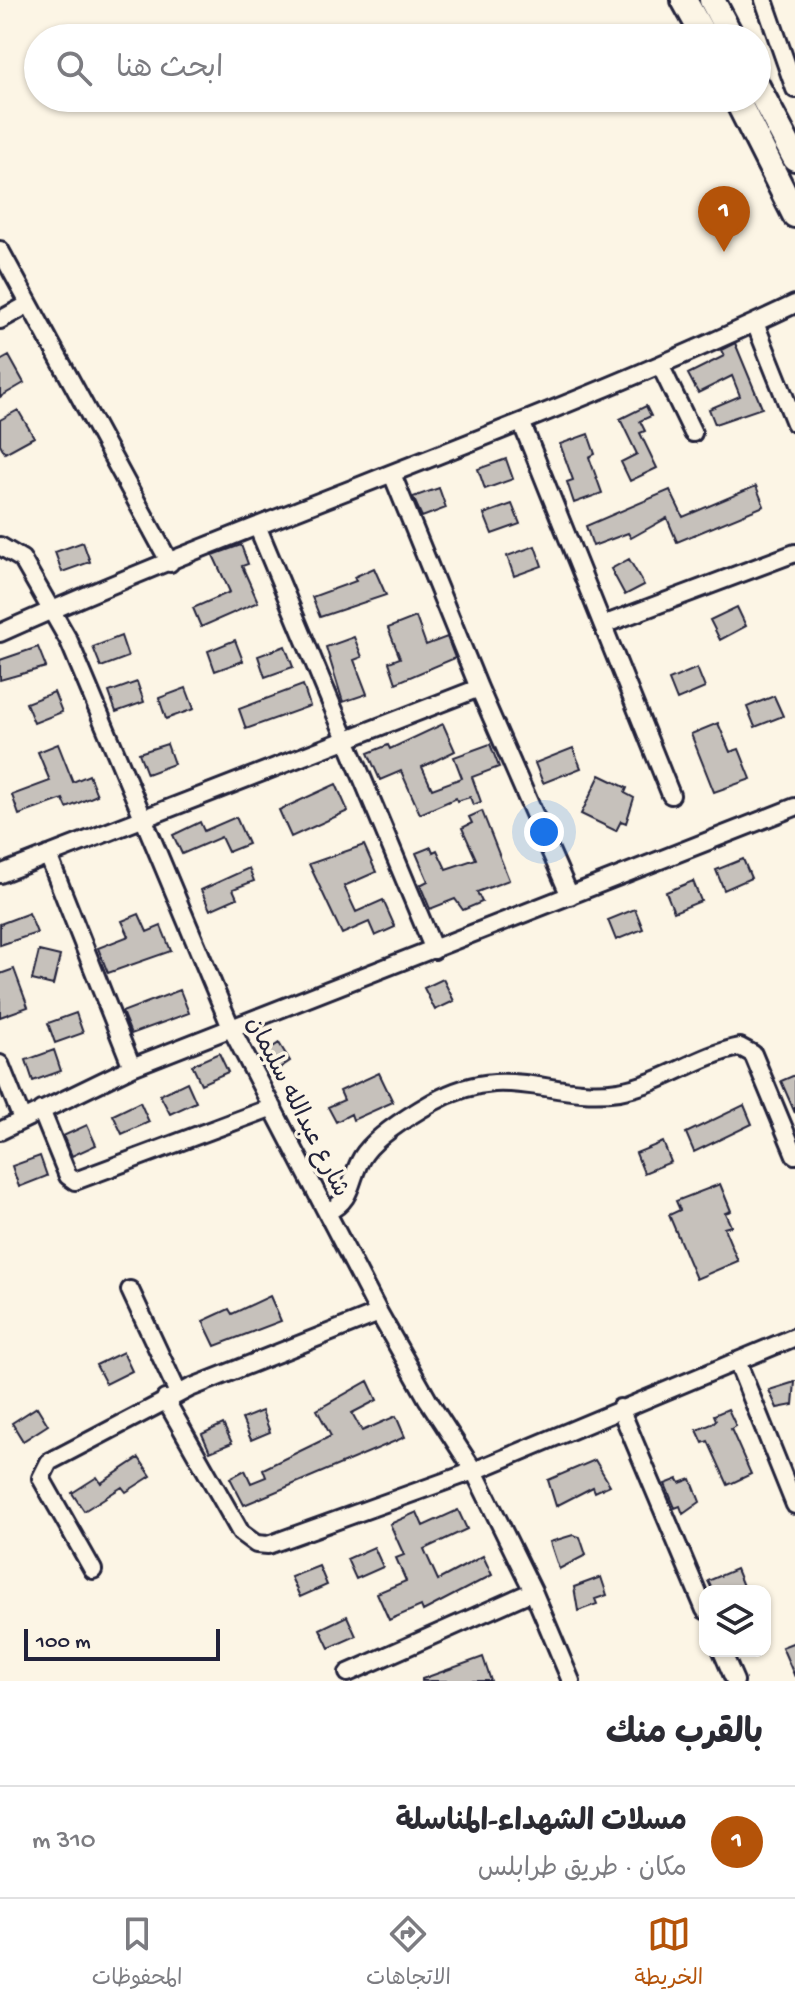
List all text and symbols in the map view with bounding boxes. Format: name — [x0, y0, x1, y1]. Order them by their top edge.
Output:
search box — [24, 24, 771, 112]
icon: search — [52, 46, 96, 90]
text: ابحث هنا — [116, 53, 223, 88]
pin: 1 — [698, 186, 750, 252]
your location — [524, 812, 564, 852]
street label: شارع عبدالله سليمان — [238, 1012, 354, 1203]
map controls — [699, 1585, 771, 1657]
button: layers — [699, 1585, 771, 1657]
scale bar — [24, 1625, 220, 1661]
text: 100 m — [36, 1630, 91, 1656]
text: بالقرب منك — [606, 1716, 763, 1756]
text: مسلات الشهداء-المناسلة — [396, 1806, 687, 1841]
text: 310 m — [32, 1827, 95, 1858]
text: 1 — [732, 1827, 742, 1858]
text: مكان · طريق طرابلس — [478, 1855, 687, 1886]
tab: المحفوظات — [92, 1912, 182, 1996]
tab: الاتجاهات — [366, 1912, 451, 1996]
tab: الخريطة — [635, 1912, 703, 1996]

